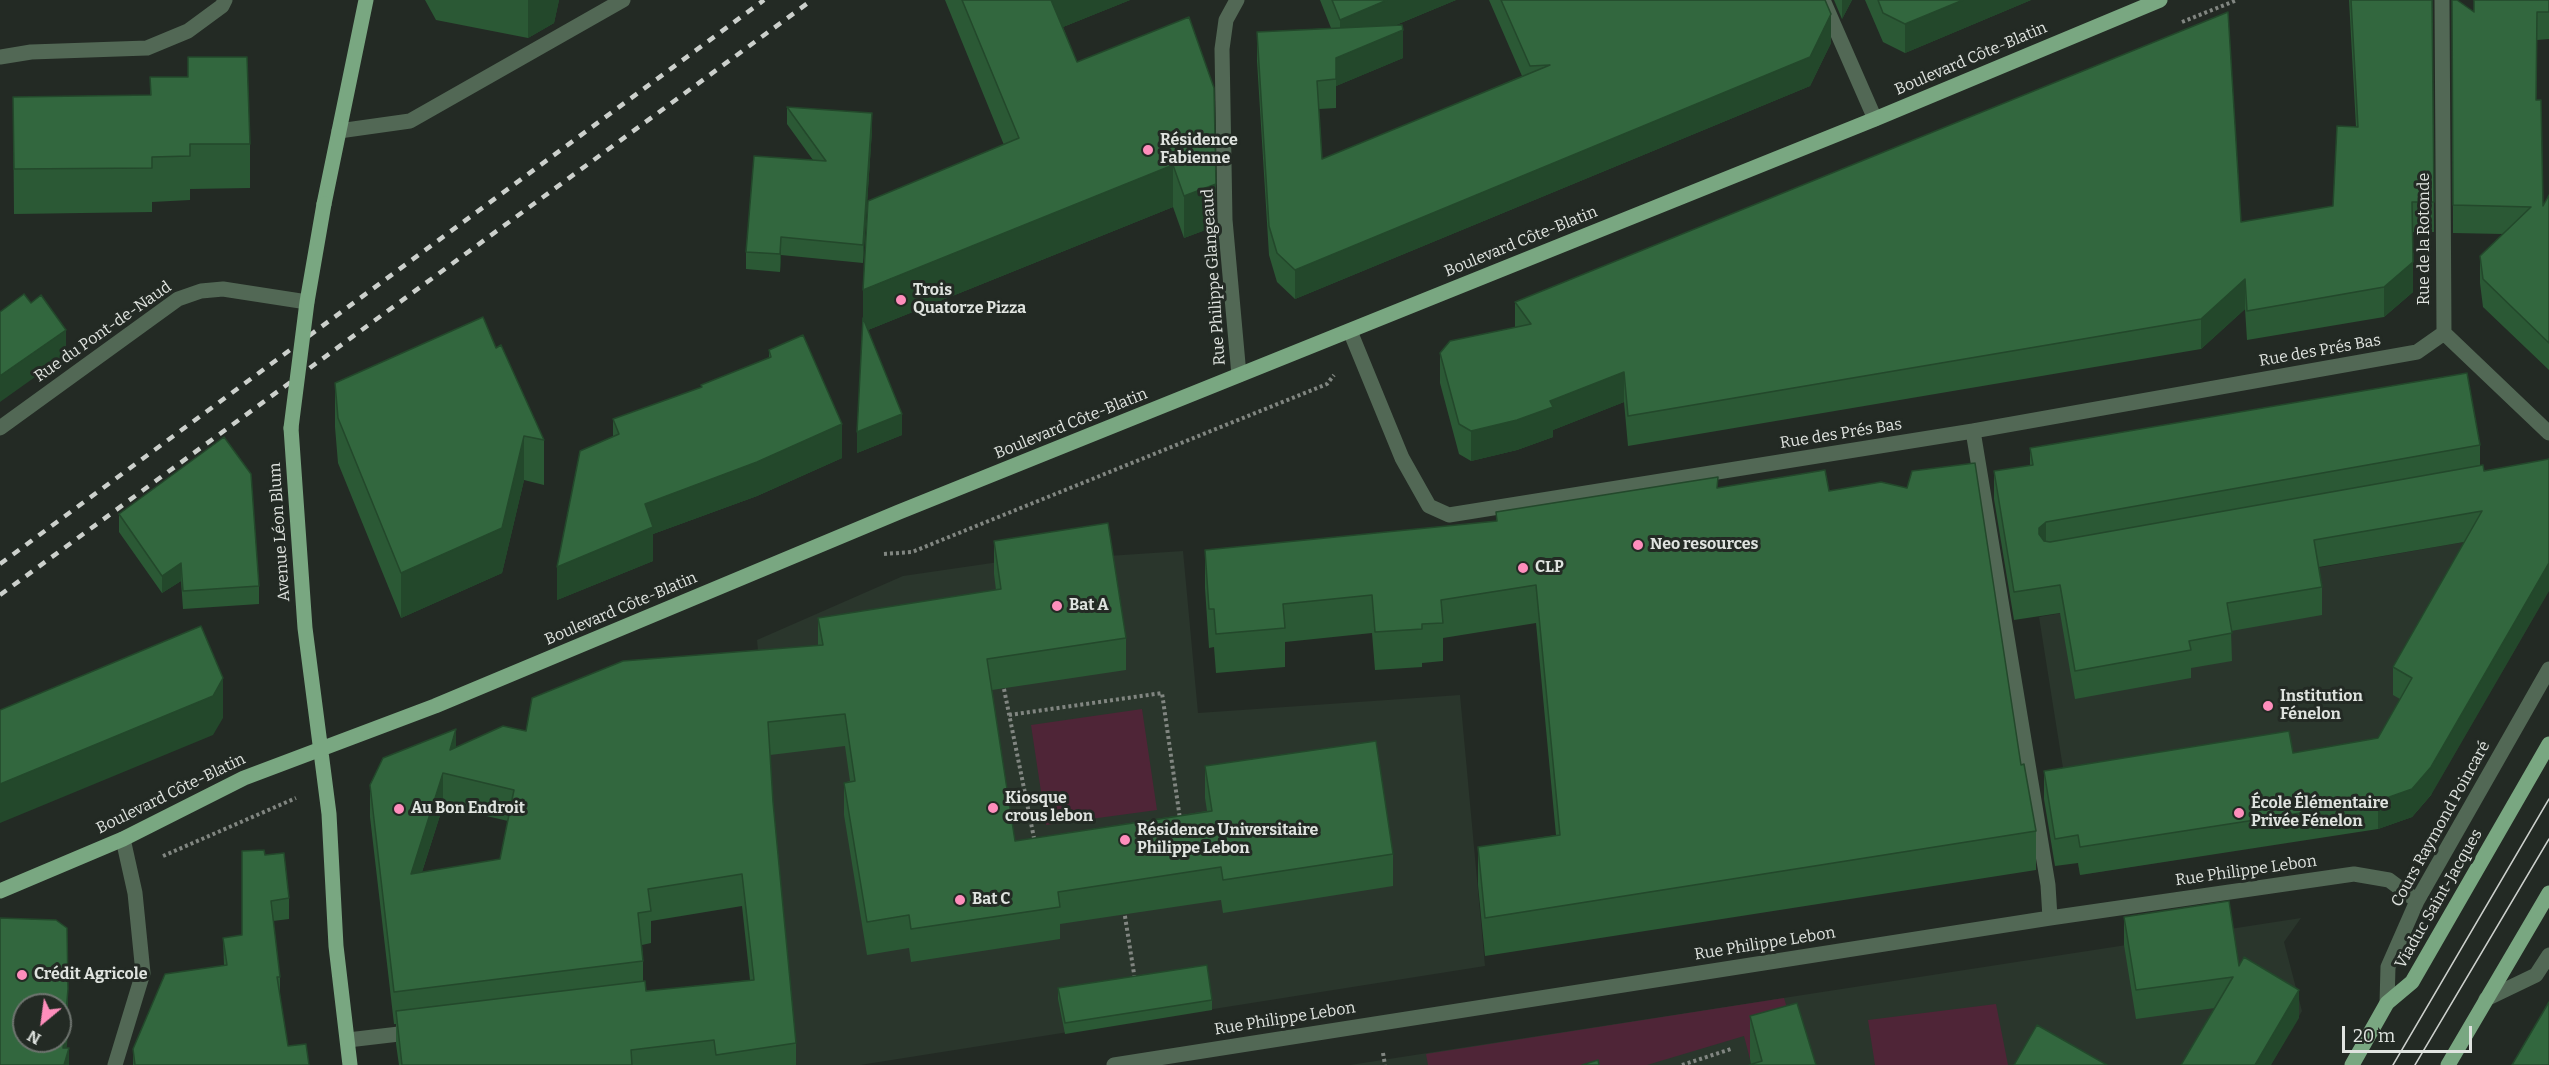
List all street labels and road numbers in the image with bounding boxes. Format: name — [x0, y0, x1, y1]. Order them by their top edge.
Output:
street label: Boulevard Côte-Blatin — [1892, 18, 2050, 100]
street label: Rue de la Rotonde — [2415, 173, 2435, 305]
street label: Rue Philippe Glangeaud — [1198, 188, 1230, 366]
street label: Boulevard Côte-Blatin — [1442, 203, 1600, 281]
street label: Rue du Pont-de-Naud — [31, 278, 175, 386]
street label: Rue des Prés Bas — [2258, 331, 2382, 371]
street label: Boulevard Côte-Blatin — [992, 385, 1150, 463]
street label: Rue des Prés Bas — [1779, 415, 1903, 453]
street label: Avenue Léon Blum — [266, 462, 294, 602]
street label: Boulevard Côte-Blatin — [542, 568, 700, 650]
street label: Cours Raymond Poincaré — [2387, 738, 2495, 910]
street label: Boulevard Côte-Blatin — [93, 750, 249, 838]
street label: Viaduc Saint-Jacques — [2391, 826, 2487, 972]
street label: Rue Philippe Lebon — [2174, 852, 2318, 890]
street label: Rue Philippe Lebon — [1693, 923, 1837, 965]
street label: Rue Philippe Lebon — [1213, 998, 1357, 1040]

